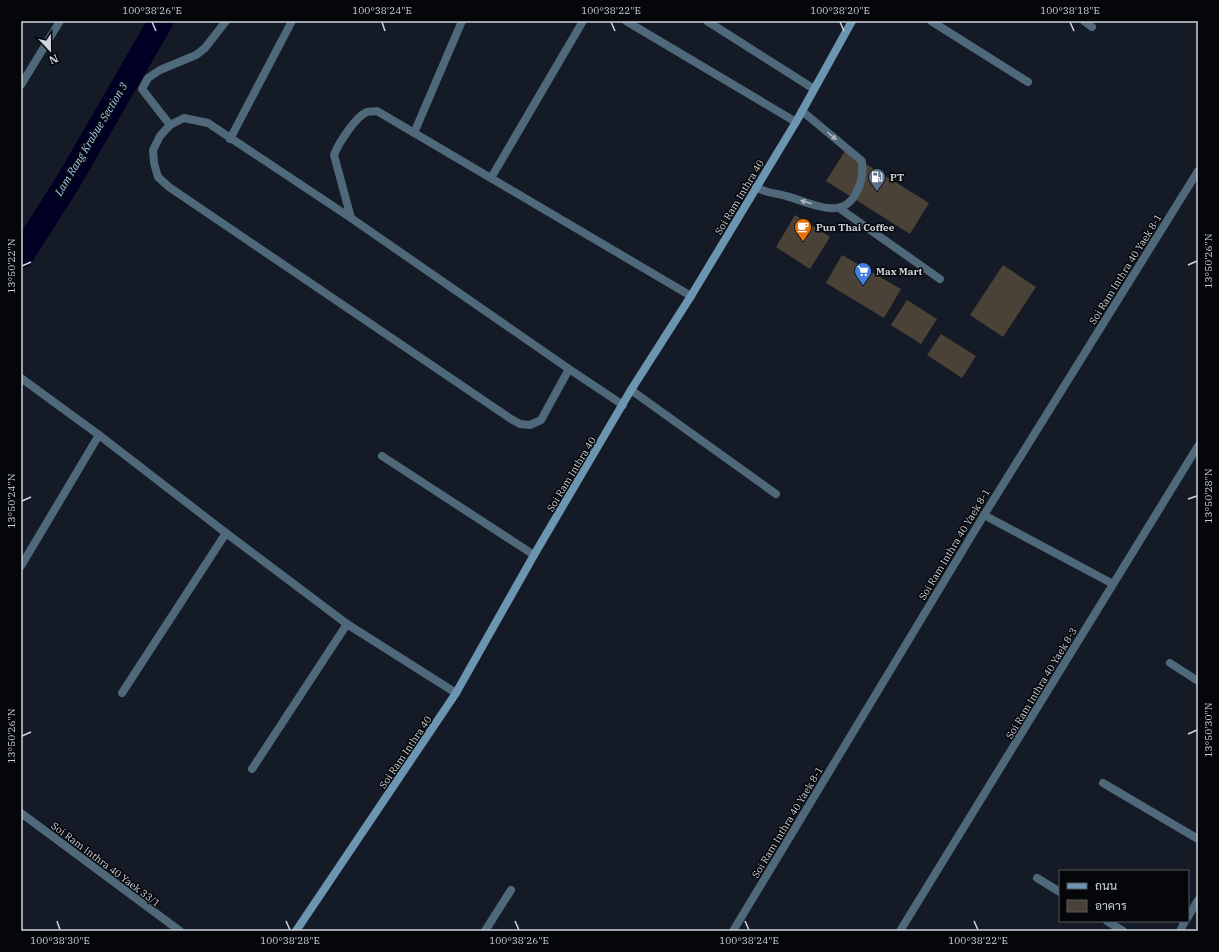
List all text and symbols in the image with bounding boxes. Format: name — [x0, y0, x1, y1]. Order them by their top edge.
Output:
text: 100°38'26"E — [122, 4, 182, 17]
text: 100°38'24"E — [352, 4, 412, 17]
text: 100°38'22"E — [581, 4, 641, 17]
text: 100°38'20"E — [810, 4, 870, 17]
text: 100°38'18"E — [1040, 4, 1100, 17]
north arrow — [30, 30, 70, 70]
text: N — [47, 51, 60, 68]
water label: Lam Rang Krabue Section 3 — [51, 80, 130, 199]
one-way arrow — [827, 131, 838, 140]
street label: Soi Ram Inthra 40 — [712, 158, 767, 237]
fuel station icon: PT — [867, 167, 887, 192]
place label: PT — [890, 171, 904, 184]
one-way arrow — [800, 199, 812, 205]
street label: Soi Ram Inthra 40 Yaek 8-1 — [1086, 212, 1165, 327]
cafe icon: Pun Thai Coffee — [793, 217, 813, 242]
place label: Pun Thai Coffee — [816, 221, 895, 234]
text: 13°50'26"N — [1202, 233, 1215, 289]
text: 13°50'22"N — [5, 238, 18, 294]
supermarket icon: Max Mart — [853, 261, 873, 286]
place label: Max Mart — [876, 265, 923, 278]
street label: Soi Ram Inthra 40 — [544, 435, 599, 514]
text: 13°50'28"N — [1202, 468, 1215, 524]
text: 13°50'24"N — [5, 473, 18, 529]
street label: Soi Ram Inthra 40 Yaek 8-1 — [916, 486, 993, 602]
street label: Soi Ram Inthra 40 Yaek 8-3 — [1003, 625, 1080, 741]
text: 13°50'30"N — [1202, 702, 1215, 758]
text: 13°50'26"N — [5, 708, 18, 764]
street label: Soi Ram Inthra 40 — [376, 713, 435, 791]
street label: Soi Ram Inthra 40 Yaek 8-1 — [749, 764, 826, 880]
street label: Soi Ram Inthra 40 Yaek 33/1 — [48, 819, 163, 910]
legend — [1059, 870, 1189, 922]
text: ถนน — [1095, 878, 1118, 893]
text: อาคาร — [1095, 898, 1127, 913]
text: 100°38'30"E — [30, 934, 90, 947]
text: 100°38'28"E — [260, 934, 320, 947]
text: 100°38'26"E — [489, 934, 549, 947]
text: 100°38'24"E — [719, 934, 779, 947]
text: 100°38'22"E — [948, 934, 1008, 947]

